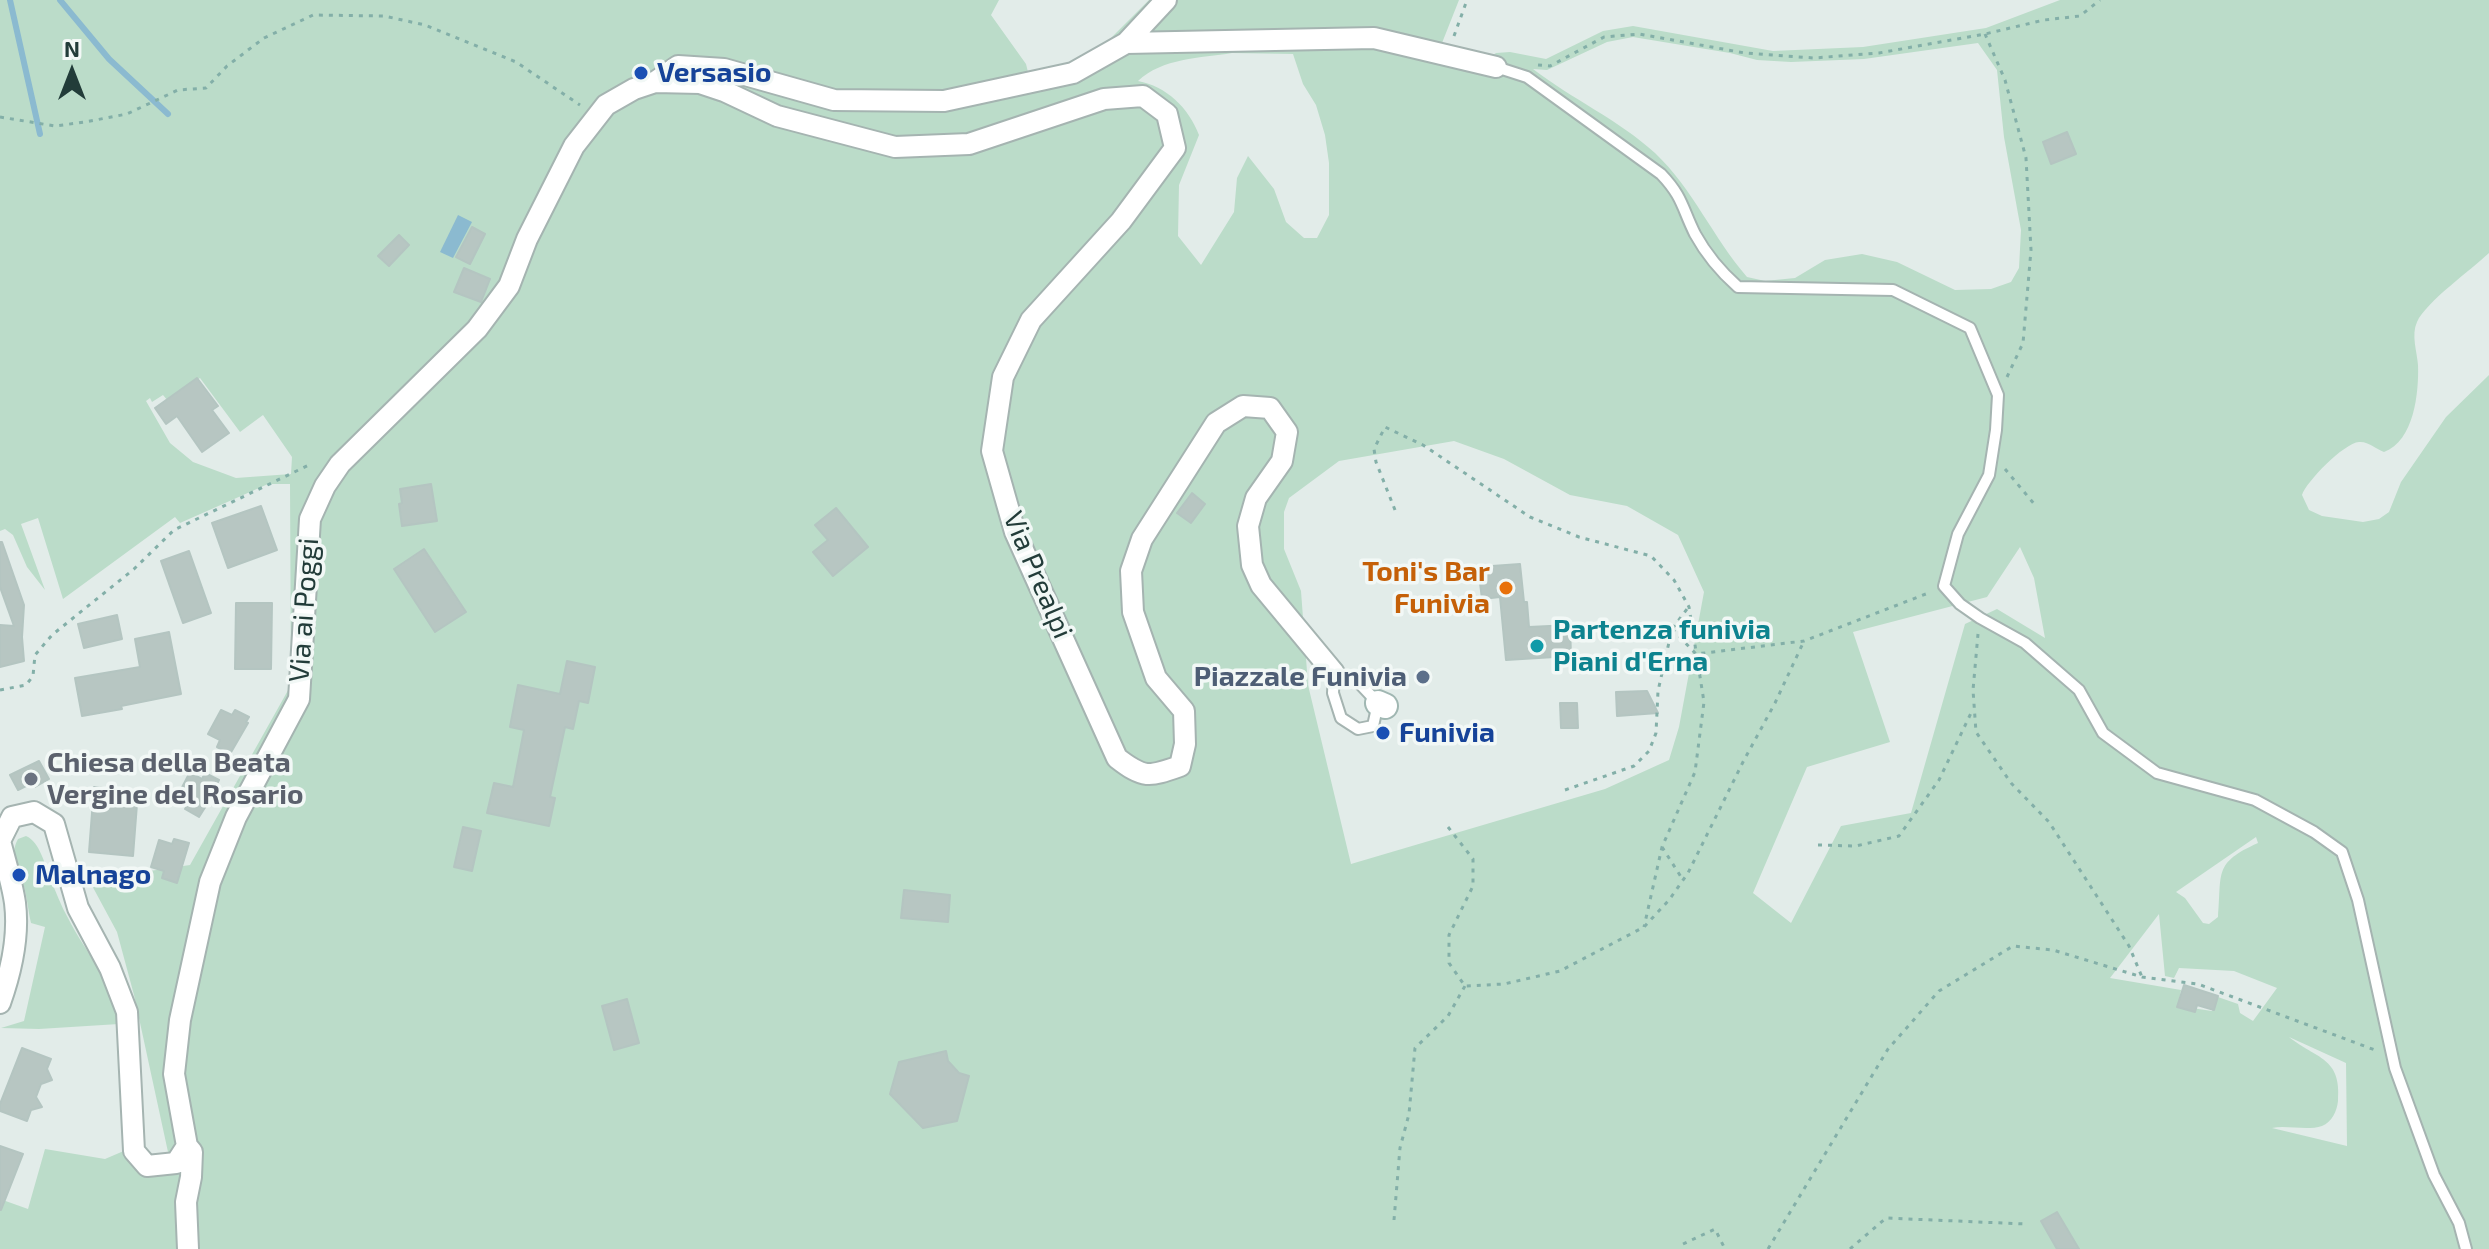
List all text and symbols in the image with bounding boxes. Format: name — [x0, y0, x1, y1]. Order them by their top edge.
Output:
north arrow — [32, 32, 112, 112]
text: N — [64, 35, 80, 61]
place label: Versasio — [657, 56, 772, 90]
marker: Versasio — [632, 64, 650, 82]
street label: Via Prealpi — [996, 506, 1080, 644]
street label: Via ai Poggi — [282, 537, 326, 683]
place label: Toni's Bar Funivia — [1362, 555, 1490, 621]
marker: Toni's Bar Funivia — [1497, 579, 1515, 597]
place label: Partenza funivia Piani d'Erna — [1553, 613, 1771, 679]
marker: Partenza funivia Piani d'Erna — [1528, 637, 1546, 655]
place label: Piazzale Funivia — [1194, 660, 1407, 694]
marker: Piazzale Funivia — [1414, 668, 1432, 686]
place label: Funivia — [1399, 716, 1495, 750]
marker: Funivia — [1374, 724, 1392, 742]
place label: Chiesa della Beata Vergine del Rosario — [47, 746, 303, 812]
marker: Chiesa della Beata Vergine del Rosario — [22, 770, 40, 788]
place label: Malnago — [35, 858, 151, 892]
marker: Malnago — [10, 866, 28, 884]

